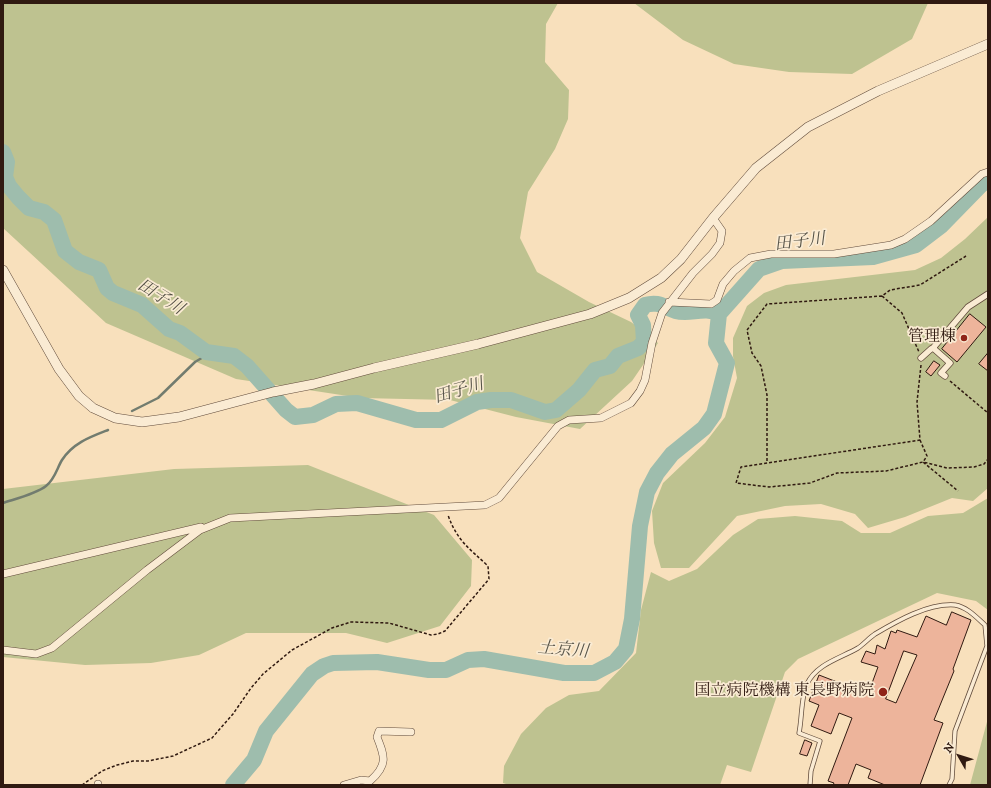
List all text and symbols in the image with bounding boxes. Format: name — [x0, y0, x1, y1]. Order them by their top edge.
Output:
water label: 田子川 — [773, 230, 827, 256]
water label: 田子川 — [133, 276, 187, 320]
place label: 管理棟 — [908, 328, 956, 348]
marker: 管理棟 — [959, 333, 969, 343]
water label: 田子川 — [432, 375, 486, 409]
water label: 土京川 — [537, 639, 589, 663]
place label: 国立病院機構 東長野病院 — [695, 682, 874, 702]
marker: 国立病院機構 東長野病院 — [877, 686, 889, 698]
north arrow — [939, 736, 979, 776]
text: N — [941, 741, 958, 756]

